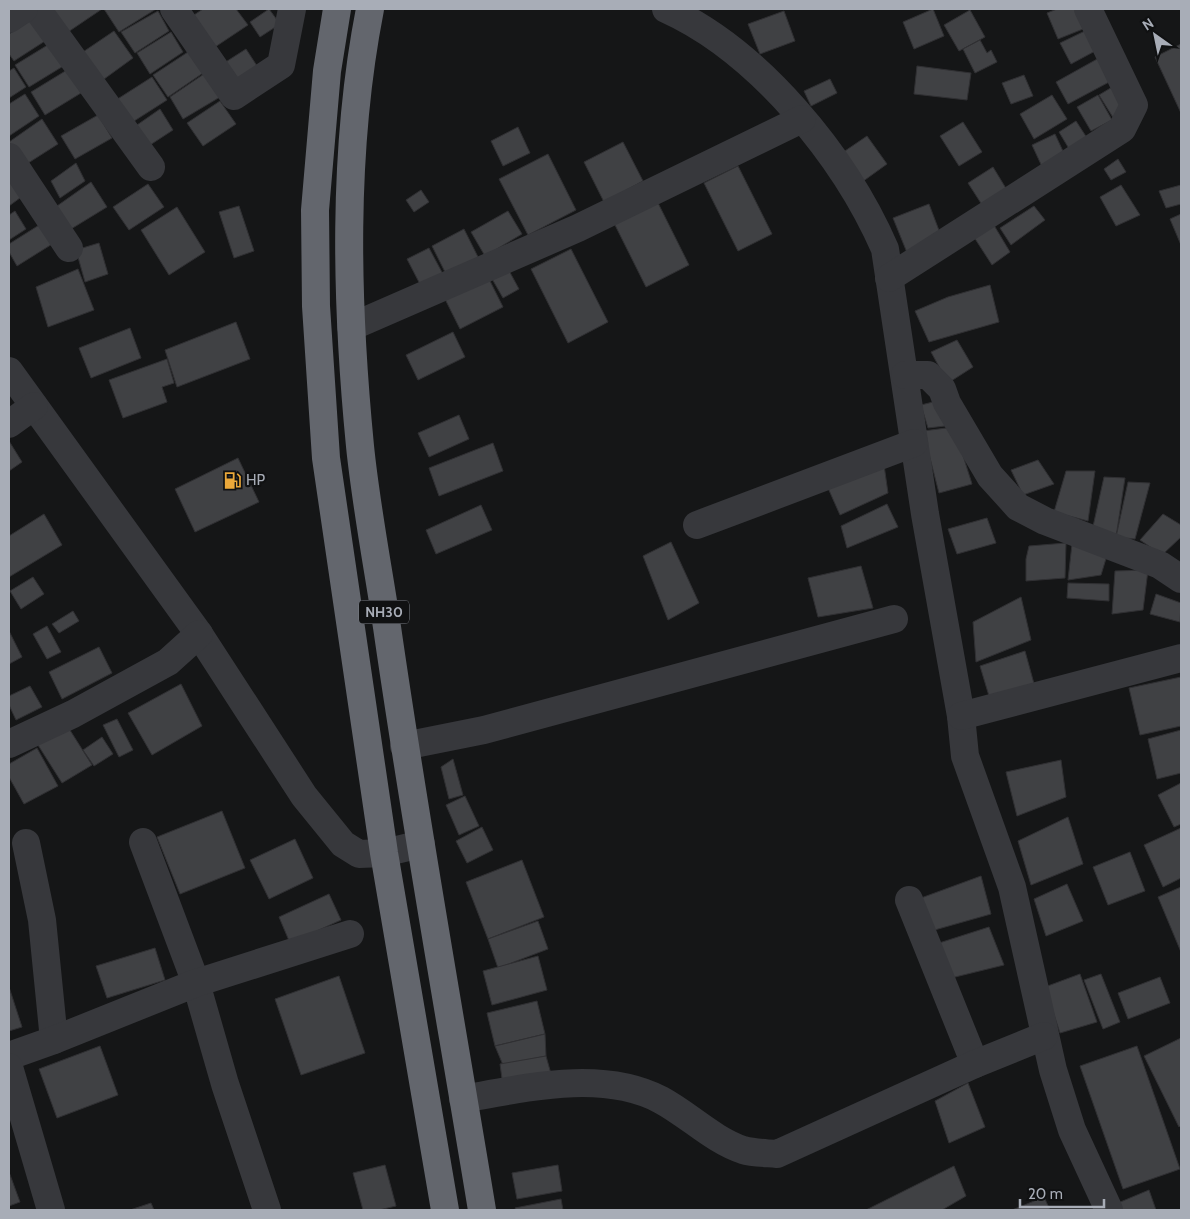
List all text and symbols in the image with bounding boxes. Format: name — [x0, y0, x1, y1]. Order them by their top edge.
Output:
north arrow — [1130, 10, 1180, 60]
text: N — [1139, 14, 1157, 34]
fuel station icon: HP — [222, 470, 242, 490]
place label: HP — [246, 471, 266, 489]
road number: NH30 — [359, 600, 409, 624]
scale bar — [1020, 1176, 1104, 1208]
text: 20 m — [1028, 1185, 1063, 1203]

